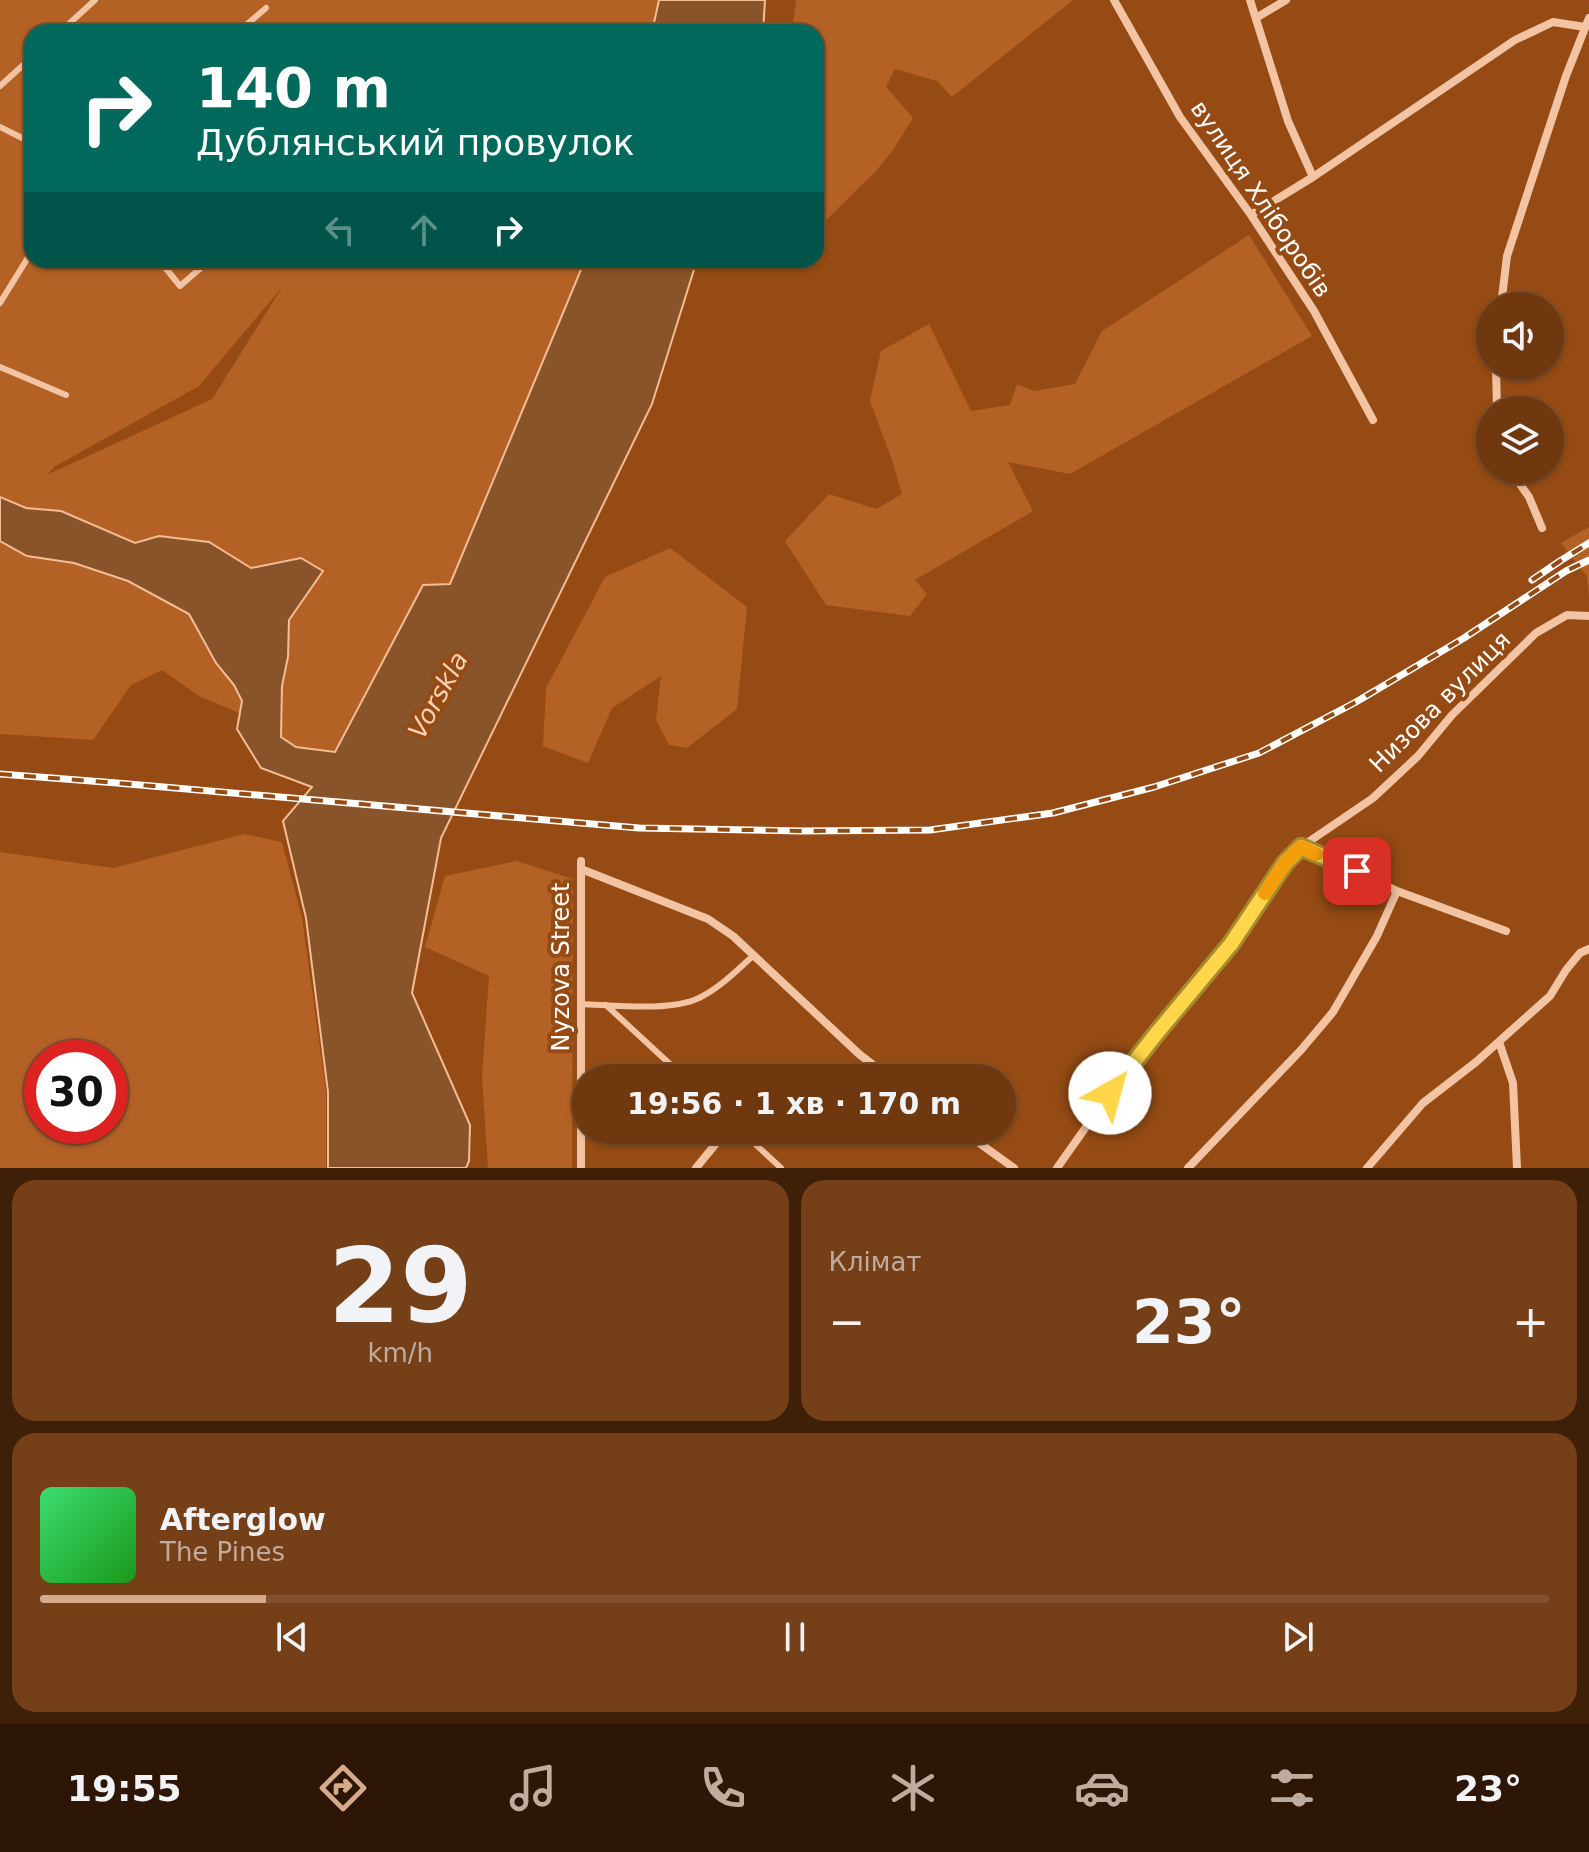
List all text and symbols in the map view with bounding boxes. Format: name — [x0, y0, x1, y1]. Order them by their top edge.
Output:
text: 140 m — [196, 55, 391, 120]
icon: right — [64, 56, 168, 160]
street label: вулиця Хліборобів — [1185, 95, 1337, 303]
text: Дублянський провулок — [196, 122, 635, 163]
icon: left — [318, 208, 362, 252]
icon: ahead — [402, 208, 446, 252]
icon: right — [486, 208, 530, 252]
map controls — [1476, 292, 1564, 484]
button: sound — [1476, 292, 1564, 380]
button: layers — [1476, 396, 1564, 484]
street label: Низова вулиця — [1364, 626, 1516, 778]
water label: Vorskla — [402, 646, 474, 744]
pin — [1323, 837, 1391, 905]
icon: arrive — [1335, 849, 1379, 893]
street label: Nyzova Street — [547, 883, 575, 1051]
speed limit sign: 30 — [24, 1040, 128, 1144]
position arrow — [1068, 1051, 1152, 1135]
text: 19:56 · 1 хв · 170 m — [627, 1086, 961, 1121]
text: 29 — [328, 1225, 473, 1347]
text: Клімат — [829, 1247, 922, 1277]
text: 23° — [1132, 1287, 1246, 1357]
text: − — [829, 1296, 865, 1347]
text: + — [1512, 1296, 1549, 1347]
text: km/h — [367, 1338, 433, 1368]
text: Afterglow — [160, 1502, 326, 1537]
text: The Pines — [160, 1537, 285, 1567]
icon: previous — [270, 1615, 314, 1659]
icon: pause — [773, 1615, 817, 1659]
icon: next — [1276, 1615, 1320, 1659]
icon: directions — [315, 1760, 371, 1816]
icon: music — [505, 1760, 561, 1816]
icon: phone — [695, 1760, 751, 1816]
icon: climate — [885, 1760, 941, 1816]
icon: car — [1074, 1760, 1130, 1816]
icon: filters — [1264, 1760, 1320, 1816]
text: 19:55 — [67, 1768, 181, 1809]
text: 23° — [1454, 1768, 1522, 1809]

